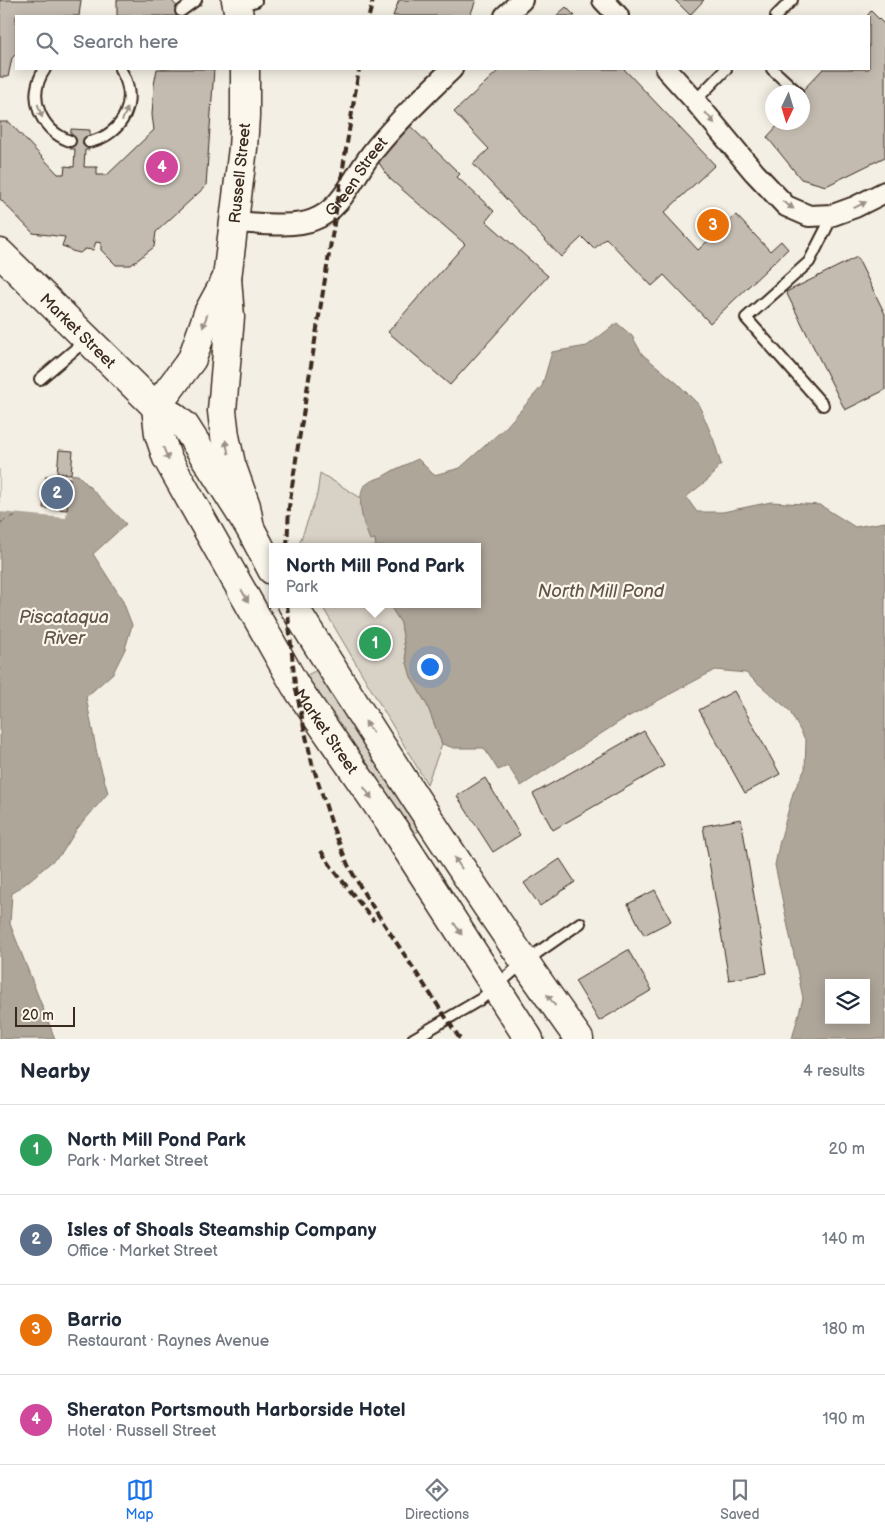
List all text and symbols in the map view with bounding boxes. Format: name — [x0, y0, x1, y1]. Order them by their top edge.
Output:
search box — [15, 15, 870, 70]
icon: search — [33, 29, 61, 57]
text: Search here — [73, 31, 178, 54]
north arrow — [765, 85, 810, 130]
one-way arrow — [36, 104, 44, 119]
one-way arrow — [121, 107, 129, 121]
one-way arrow — [704, 112, 715, 125]
street label: Russell Street — [226, 122, 255, 224]
street label: Green Street — [322, 133, 392, 221]
pin: 4 — [146, 148, 178, 186]
one-way arrow — [781, 200, 795, 210]
one-way arrow — [852, 200, 867, 209]
pin: 3 — [697, 206, 729, 244]
street label: Market Street — [35, 290, 119, 373]
one-way arrow — [201, 314, 208, 329]
one-way arrow — [223, 440, 231, 455]
one-way arrow — [163, 447, 171, 461]
pin: 2 — [41, 474, 73, 512]
popup — [269, 543, 481, 608]
text: North Mill Pond Park — [286, 555, 464, 578]
text: Park — [286, 578, 318, 597]
water label: North Mill Pond — [538, 581, 665, 602]
one-way arrow — [241, 589, 249, 604]
water label: Piscataqua River — [19, 607, 109, 649]
pin: 1 — [359, 624, 391, 662]
your location — [417, 654, 443, 680]
street label: Market Street — [290, 686, 361, 778]
one-way arrow — [364, 721, 373, 734]
one-way arrow — [363, 786, 373, 800]
one-way arrow — [453, 856, 463, 869]
one-way arrow — [453, 922, 463, 935]
map controls — [825, 979, 870, 1024]
button: layers — [825, 979, 870, 1024]
one-way arrow — [547, 994, 557, 1007]
scale bar — [15, 1004, 75, 1027]
text: 20 m — [22, 1007, 54, 1024]
text: Nearby — [20, 1059, 90, 1084]
text: 4 results — [803, 1062, 865, 1081]
text: North Mill Pond Park — [67, 1129, 246, 1152]
text: 1 — [33, 1140, 39, 1159]
text: 20 m — [829, 1140, 865, 1159]
text: Park · Market Street — [67, 1152, 208, 1171]
text: Isles of Shoals Steamship Company — [67, 1219, 376, 1242]
text: 2 — [31, 1230, 41, 1249]
text: 140 m — [822, 1230, 865, 1249]
text: Office · Market Street — [67, 1242, 218, 1261]
text: Barrio — [67, 1309, 122, 1332]
text: 3 — [31, 1320, 41, 1339]
text: 180 m — [823, 1320, 865, 1339]
text: Restaurant · Raynes Avenue — [67, 1332, 269, 1351]
text: Sheraton Portsmouth Harborside Hotel — [67, 1399, 405, 1422]
text: 4 — [31, 1410, 41, 1429]
text: 190 m — [823, 1410, 865, 1429]
text: Hotel · Russell Street — [67, 1422, 216, 1441]
tab: Map — [126, 1476, 154, 1523]
tab: Directions — [405, 1476, 469, 1523]
tab: Saved — [720, 1476, 759, 1523]

